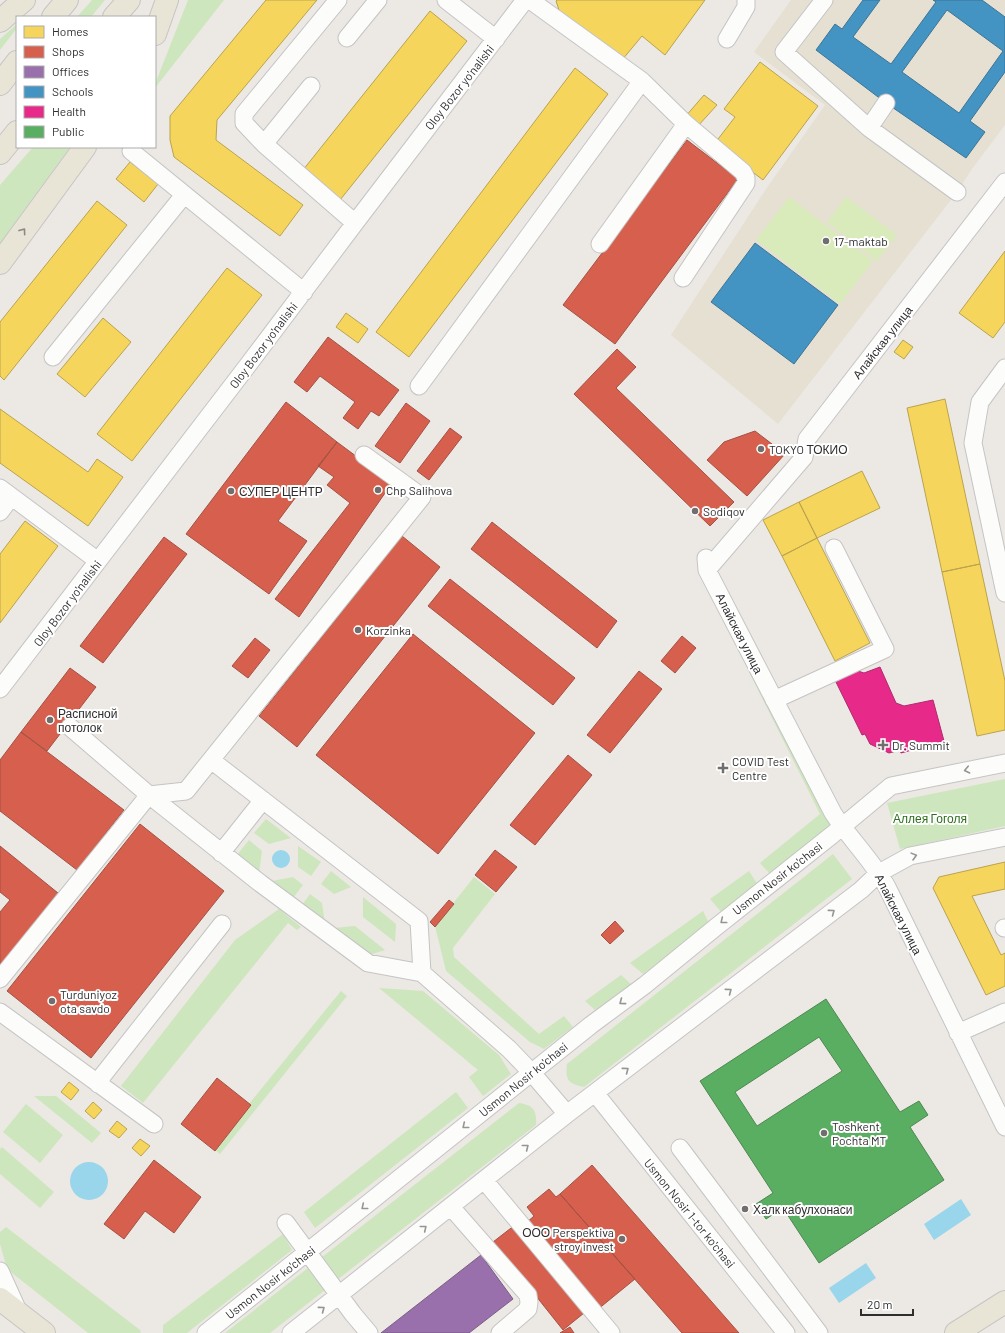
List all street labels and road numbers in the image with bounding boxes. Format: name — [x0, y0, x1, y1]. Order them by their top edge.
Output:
street label: Oloy Bozor yo'nalishi — [421, 42, 497, 132]
street label: Oloy Bozor yo'nalishi — [226, 299, 300, 391]
street label: Алайская улица — [849, 303, 916, 382]
street label: Oloy Bozor yo'nalishi — [30, 557, 104, 649]
street label: Алайская улица — [713, 590, 766, 676]
street label: Usmon Nosir ko'chasi — [729, 839, 825, 917]
street label: Алайская улица — [872, 871, 925, 957]
street label: Usmon Nosir ko'chasi — [476, 1039, 570, 1119]
street label: Usmon Nosir 1-tor ko'chasi — [642, 1156, 738, 1270]
street label: Usmon Nosir ko'chasi — [222, 1243, 318, 1321]

